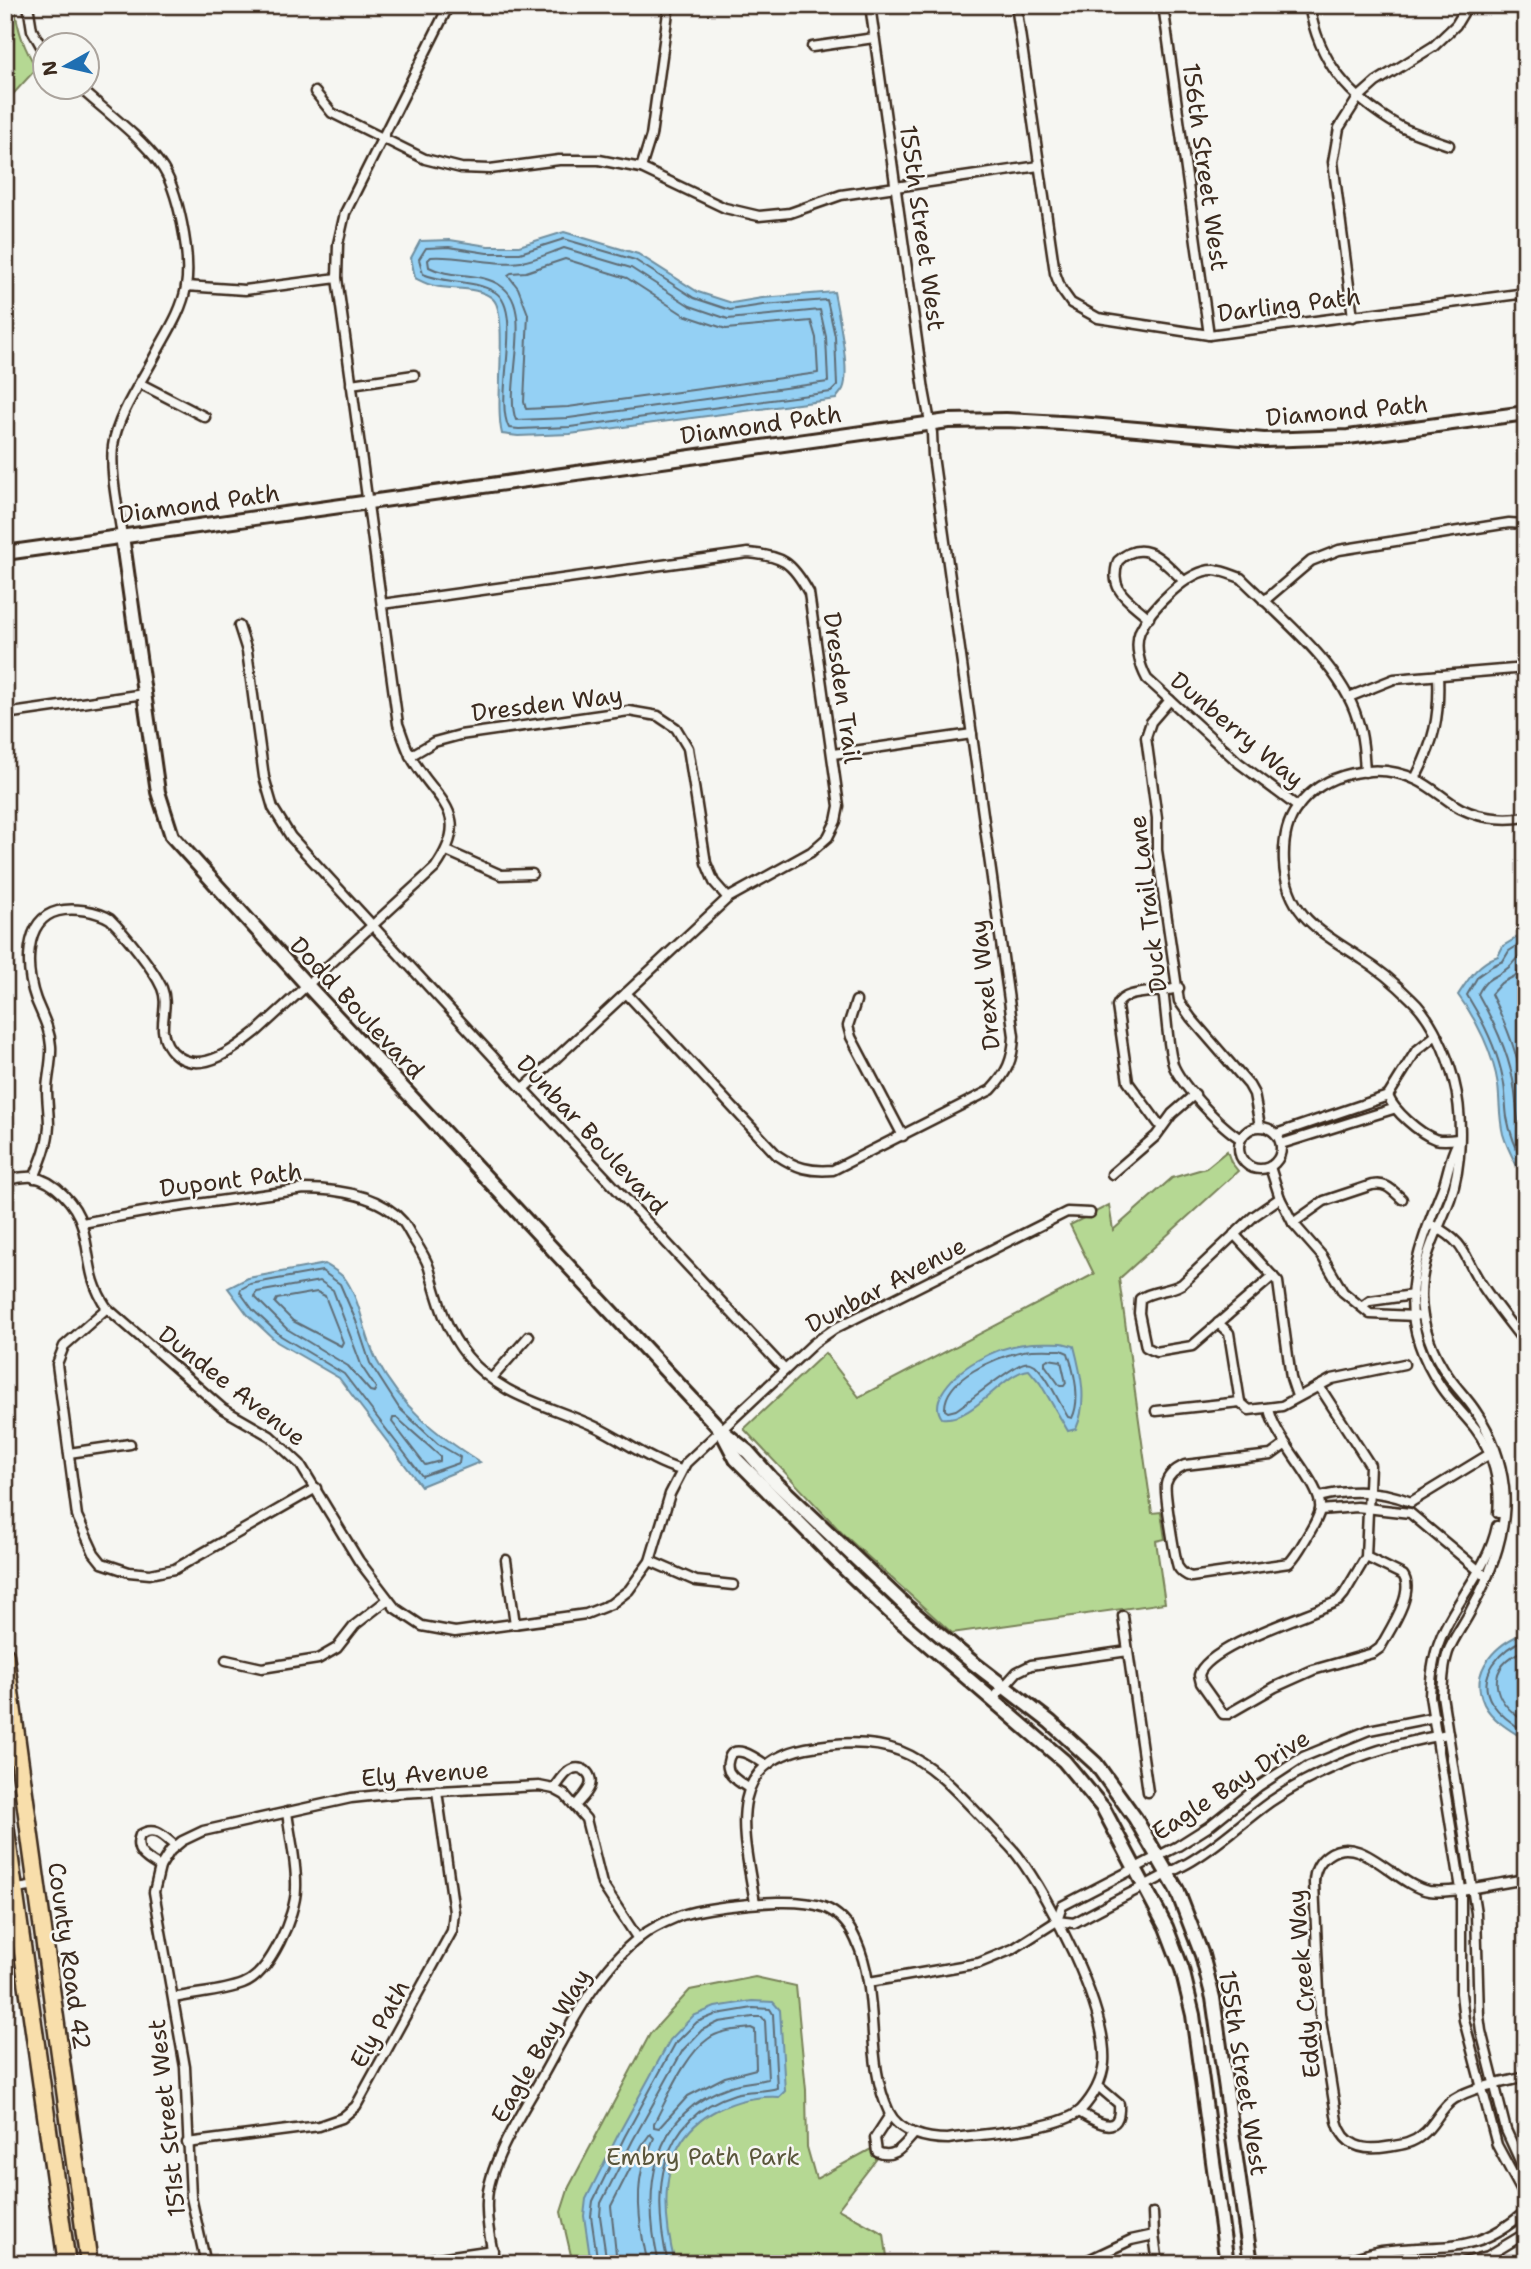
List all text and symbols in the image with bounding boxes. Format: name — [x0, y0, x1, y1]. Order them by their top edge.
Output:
north arrow — [32, 32, 102, 102]
text: N — [36, 59, 63, 77]
street label: 156th Street West — [1175, 61, 1235, 273]
street label: 155th Street West — [892, 123, 952, 333]
street label: Darling Path — [1216, 280, 1362, 330]
street label: Diamond Path — [1265, 388, 1429, 434]
street label: Diamond Path — [678, 398, 844, 452]
street label: Diamond Path — [116, 477, 282, 531]
street label: Dresden Trail — [816, 610, 869, 767]
street label: Dunberry Way — [1163, 665, 1311, 795]
street label: Dresden Way — [470, 679, 624, 729]
street label: Duck Trail Lane — [1121, 813, 1175, 995]
street label: Drexel Way — [962, 918, 1008, 1052]
street label: Dodd Boulevard — [283, 930, 431, 1086]
street label: Dunbar Boulevard — [509, 1048, 675, 1222]
street label: Dupont Path — [158, 1155, 304, 1205]
street label: Dunbar Avenue — [800, 1229, 972, 1341]
street label: Dundee Avenue — [152, 1318, 312, 1454]
street label: Eagle Bay Drive — [1146, 1722, 1316, 1848]
street label: Ely Avenue — [360, 1754, 490, 1794]
street label: County Road 42 — [40, 1860, 98, 2052]
street label: Eddy Creek Way — [1280, 1888, 1328, 2080]
street label: Eagle Bay Way — [484, 1963, 598, 2129]
street label: 155th Street West — [1211, 1968, 1275, 2178]
street label: Ely Path — [343, 1974, 417, 2074]
street label: 151st Street West — [141, 2018, 193, 2218]
park label: Embry Path Park — [606, 2141, 800, 2173]

